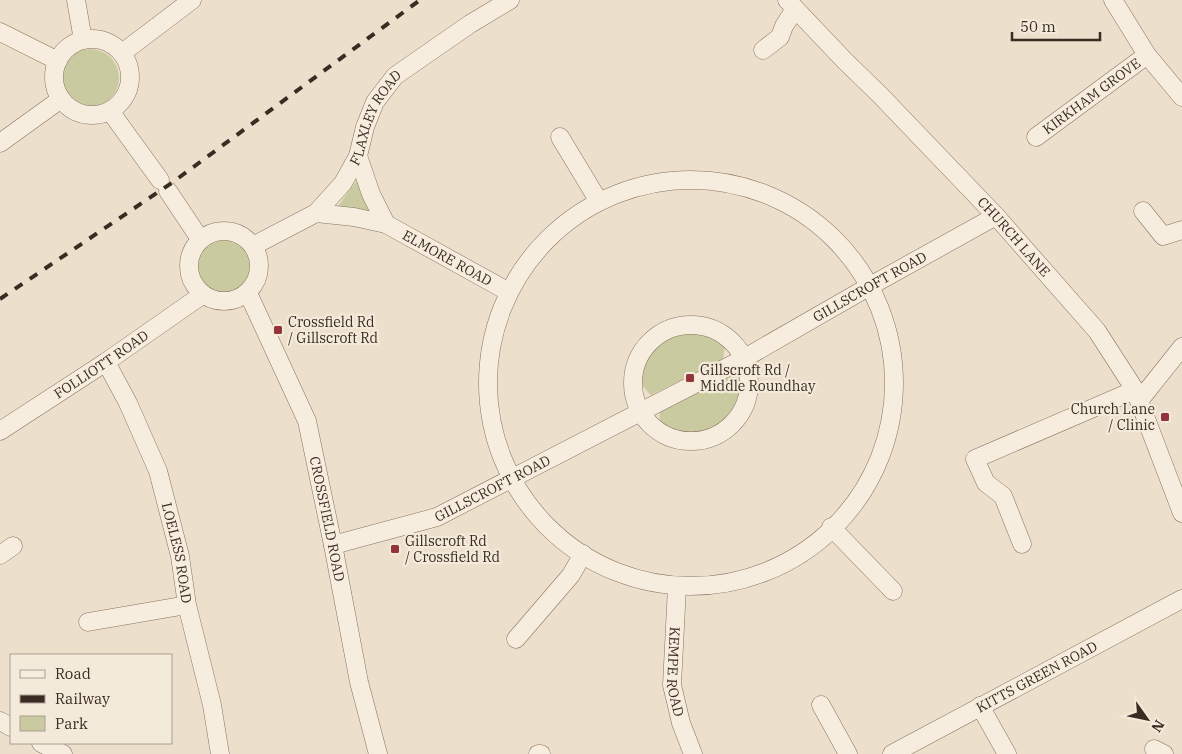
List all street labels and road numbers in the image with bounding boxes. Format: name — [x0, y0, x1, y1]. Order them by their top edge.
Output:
street label: KIRKHAM GROVE — [1039, 54, 1144, 138]
street label: FLAXLEY ROAD — [346, 66, 404, 169]
street label: CHURCH LANE — [974, 193, 1054, 281]
street label: ELMORE ROAD — [399, 226, 495, 290]
street label: GILLSCROFT ROAD — [810, 247, 930, 326]
street label: FOLLIOTT ROAD — [50, 326, 152, 403]
street label: GILLSCROFT ROAD — [431, 451, 553, 526]
street label: CROSSFIELD ROAD — [306, 455, 349, 583]
street label: LOELESS ROAD — [158, 501, 196, 605]
street label: KEMPE ROAD — [663, 626, 688, 718]
street label: KITTS GREEN ROAD — [973, 637, 1100, 716]

